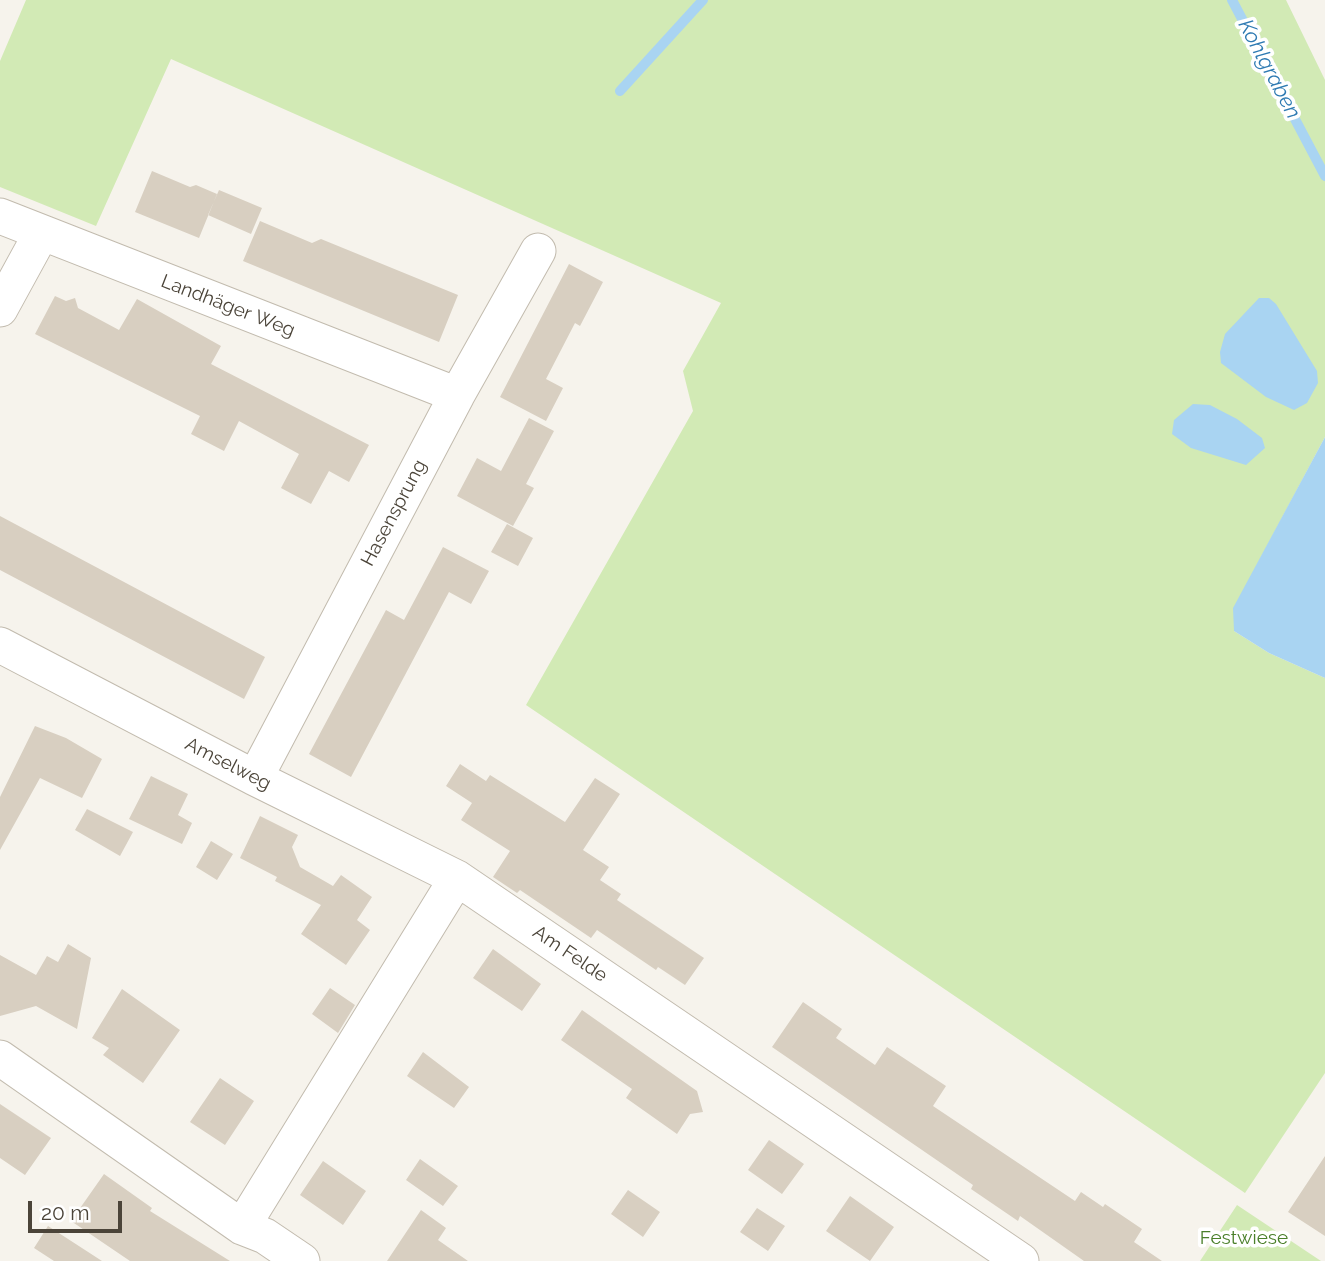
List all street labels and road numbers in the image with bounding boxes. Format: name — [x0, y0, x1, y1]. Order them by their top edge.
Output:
street label: Landhäger Weg — [158, 270, 298, 342]
street label: Hasensprung — [356, 456, 432, 570]
street label: Amselweg — [181, 733, 275, 795]
street label: Am Felde — [528, 921, 612, 987]

